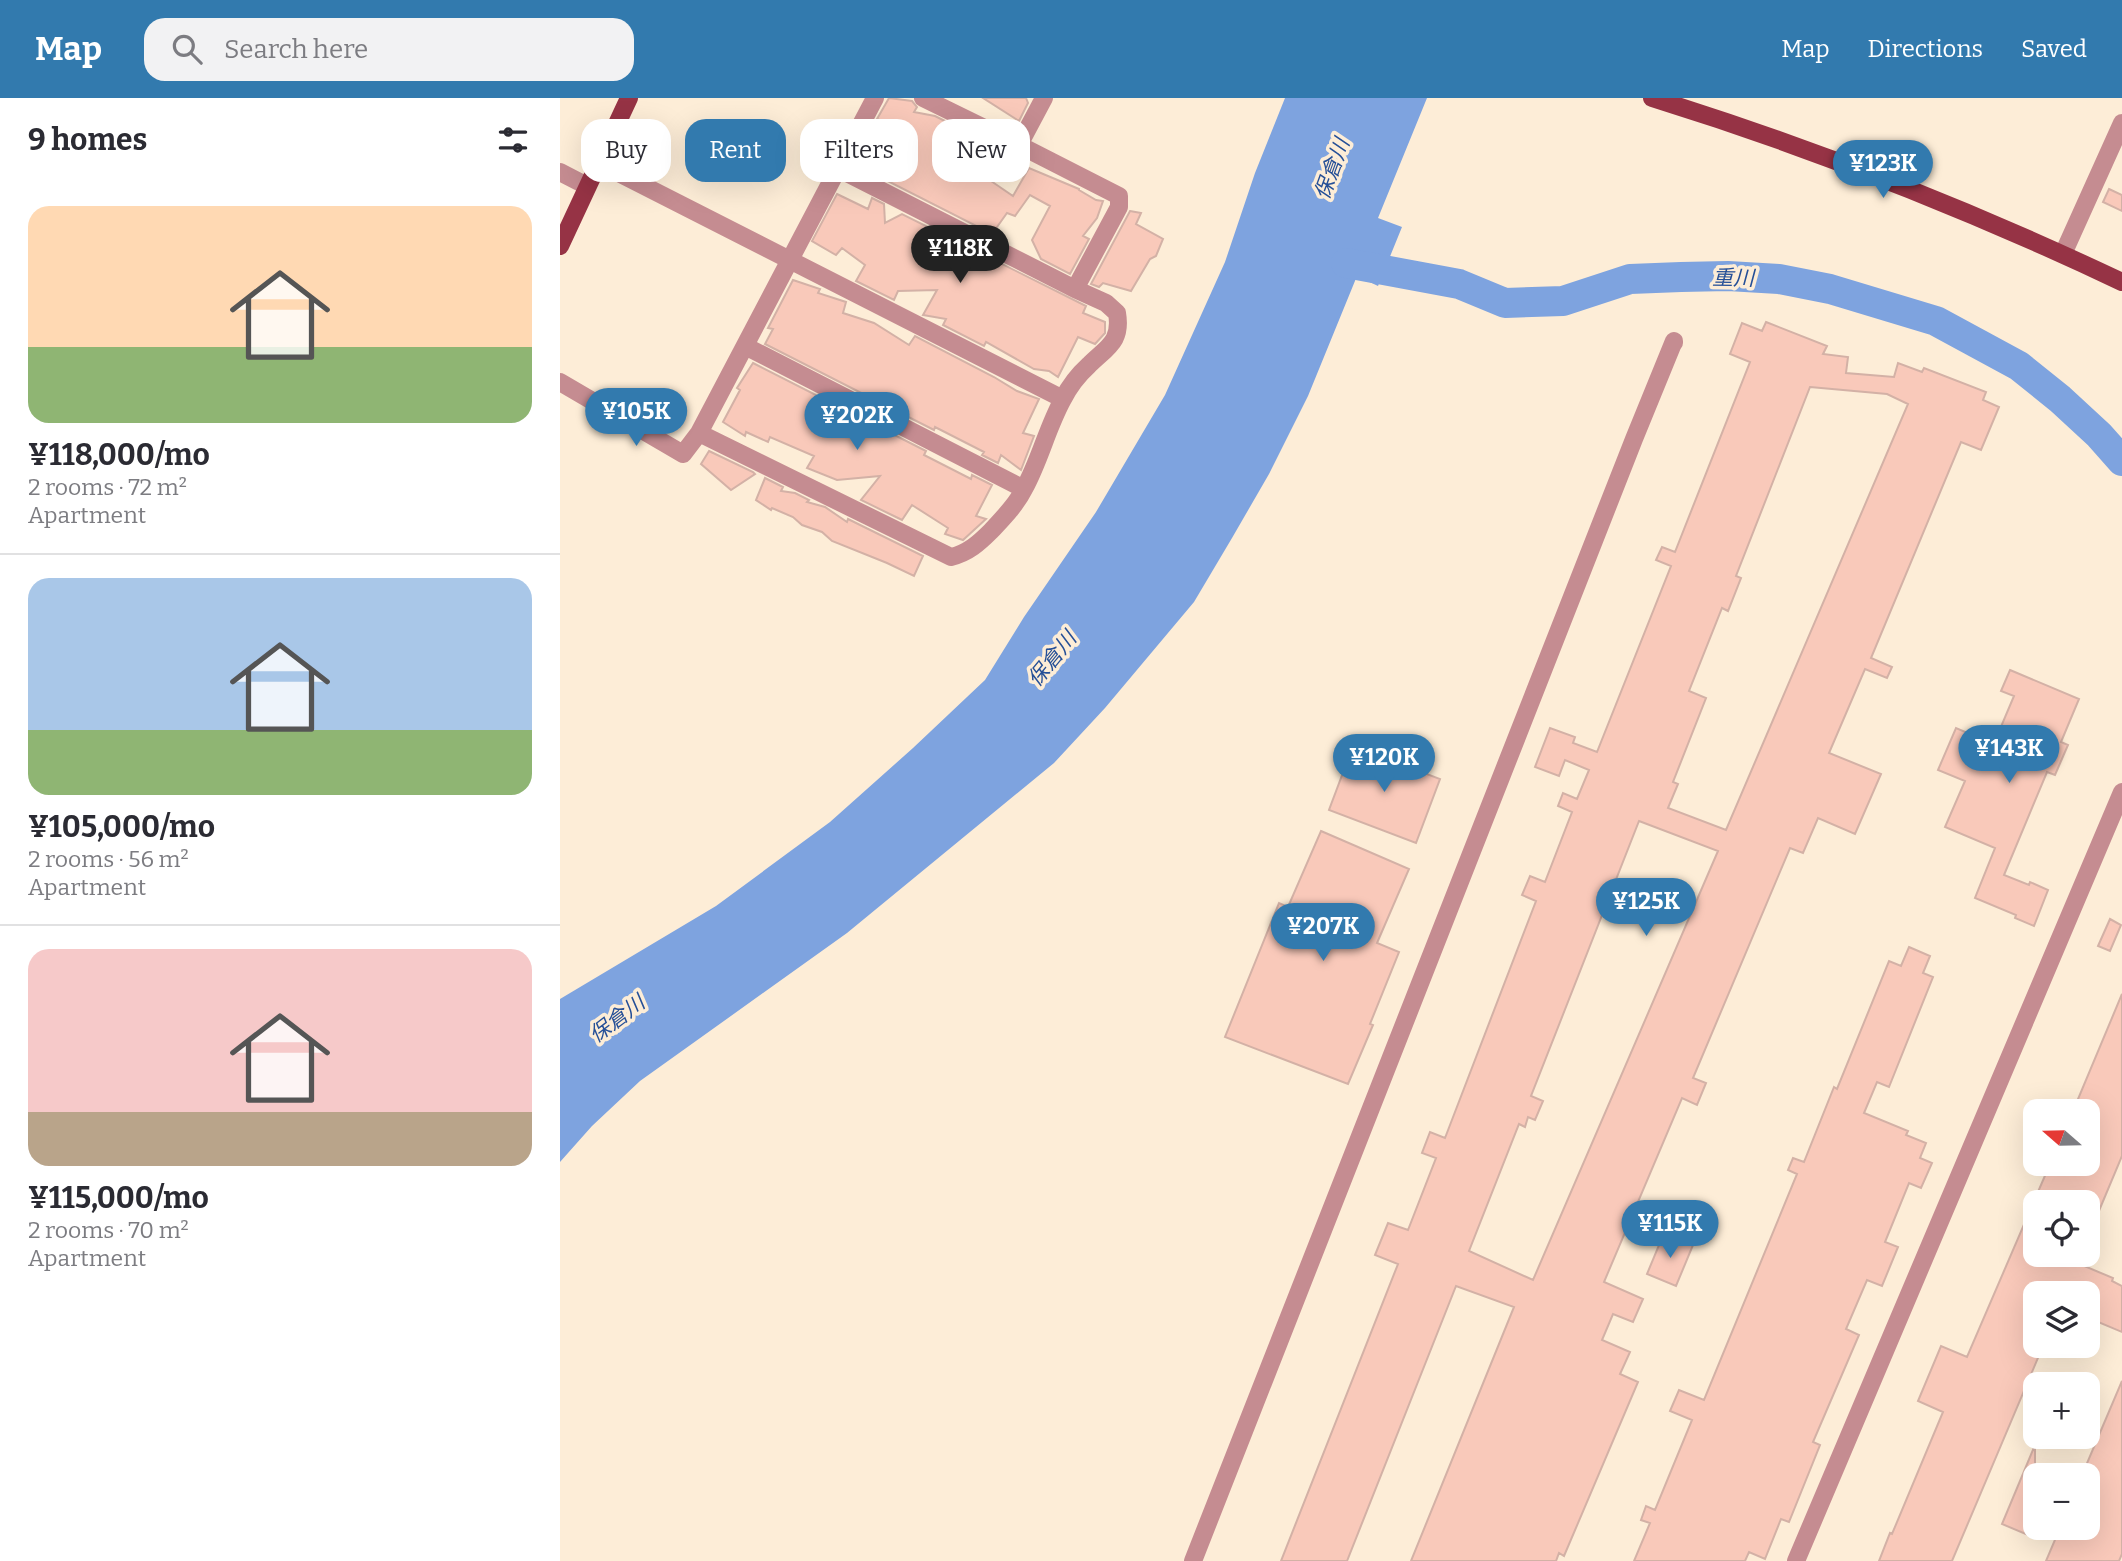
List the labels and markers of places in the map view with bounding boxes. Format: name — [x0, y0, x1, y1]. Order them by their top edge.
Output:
pin: ¥123K — [1834, 140, 1932, 200]
pin: ¥118K — [911, 226, 1009, 285]
pin: ¥105K — [587, 388, 685, 448]
pin: ¥202K — [808, 392, 906, 452]
pin: ¥143K — [1960, 726, 2058, 785]
pin: ¥120K — [1335, 734, 1433, 794]
pin: ¥125K — [1597, 878, 1695, 938]
pin: ¥207K — [1274, 904, 1372, 963]
pin: ¥115K — [1621, 1200, 1719, 1260]

